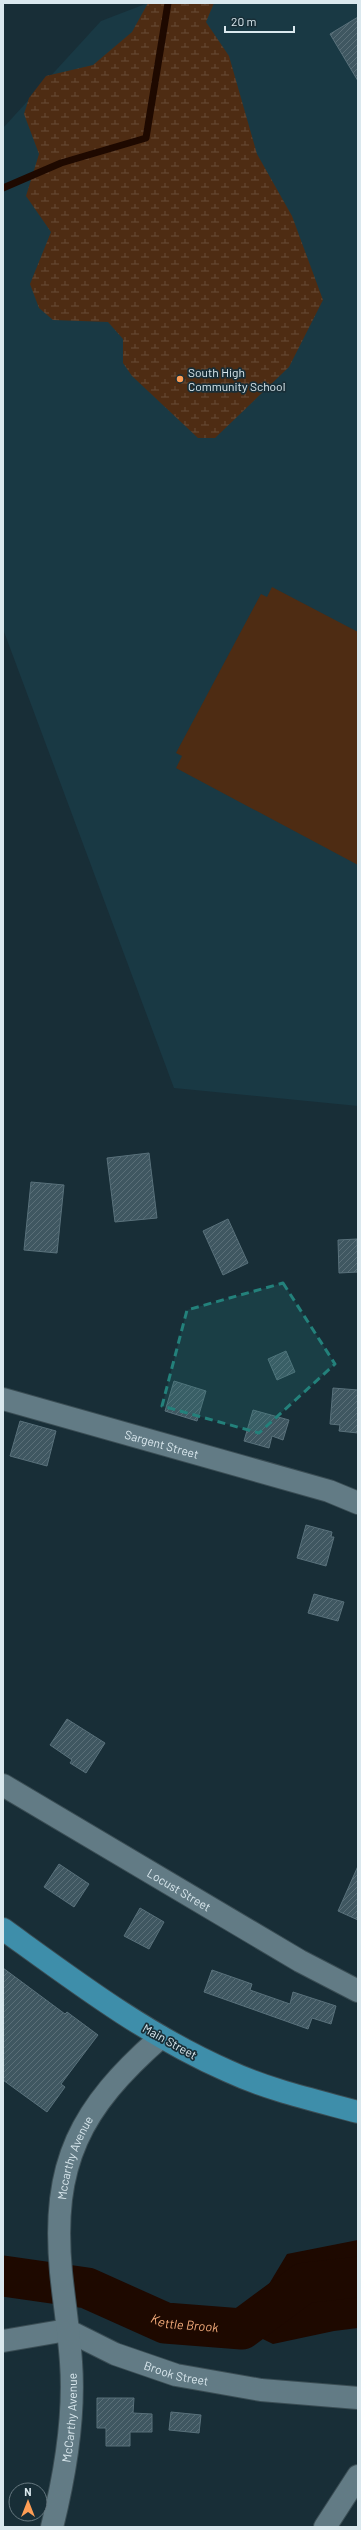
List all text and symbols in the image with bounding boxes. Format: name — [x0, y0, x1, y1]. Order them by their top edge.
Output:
scale bar — [225, 8, 294, 34]
text: 20 m — [231, 14, 257, 28]
place label: South High Community School — [188, 365, 285, 393]
marker: South High Community School — [175, 374, 185, 384]
street label: Sargent Street — [123, 1427, 200, 1461]
street label: Locust Street — [145, 1865, 214, 1914]
street label: Main Street — [141, 2020, 199, 2062]
street label: Mccarthy Avenue — [54, 2113, 95, 2201]
water label: Kettle Brook — [149, 2310, 220, 2335]
street label: Brook Street — [142, 2358, 210, 2388]
street label: McCarthy Avenue — [59, 2373, 79, 2463]
north arrow — [8, 2482, 48, 2522]
text: N — [24, 2485, 32, 2498]

